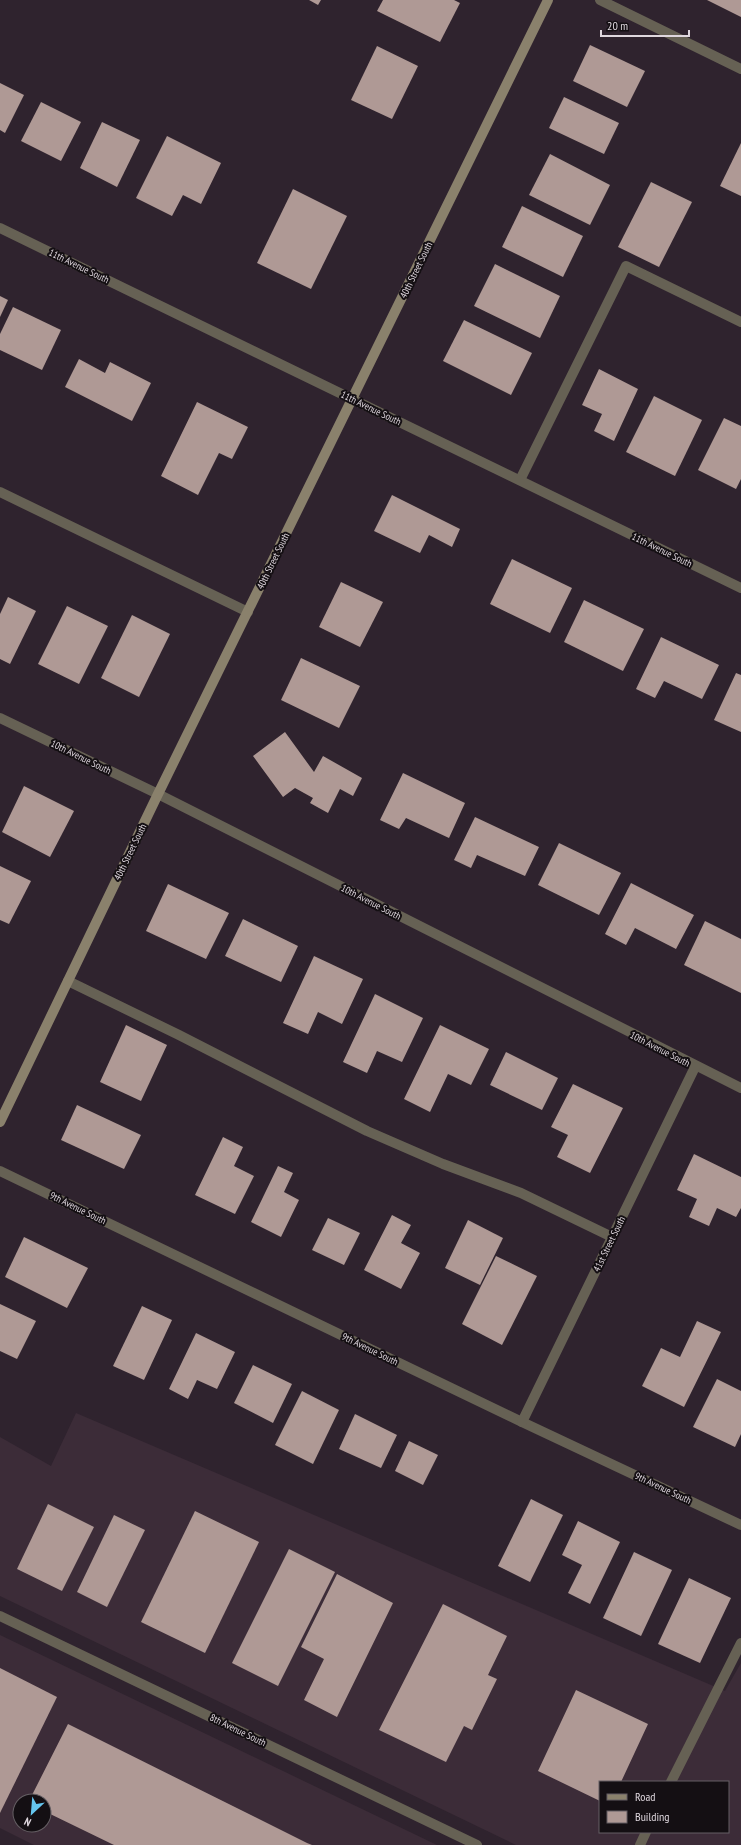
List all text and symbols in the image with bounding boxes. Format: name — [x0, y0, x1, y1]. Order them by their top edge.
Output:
scale bar — [601, 12, 689, 38]
text: 20 m — [607, 18, 628, 33]
street label: 40th Street South — [397, 240, 435, 300]
street label: 11th Avenue South — [47, 246, 111, 286]
street label: 11th Avenue South — [339, 388, 403, 428]
street label: 11th Avenue South — [630, 530, 694, 570]
street label: 40th Street South — [254, 531, 292, 591]
street label: 10th Avenue South — [49, 737, 113, 777]
street label: 40th Street South — [111, 822, 149, 882]
street label: 10th Avenue South — [339, 881, 403, 923]
street label: 10th Avenue South — [628, 1028, 692, 1070]
street label: 9th Avenue South — [48, 1189, 108, 1227]
street label: 41st Street South — [590, 1214, 628, 1274]
street label: 9th Avenue South — [340, 1330, 400, 1368]
street label: 9th Avenue South — [633, 1469, 693, 1507]
street label: 8th Avenue South — [208, 1711, 268, 1749]
legend — [599, 1781, 729, 1833]
text: Road — [635, 1789, 655, 1804]
north arrow — [12, 1793, 52, 1833]
text: Building — [635, 1809, 670, 1824]
text: N — [22, 1814, 33, 1830]

